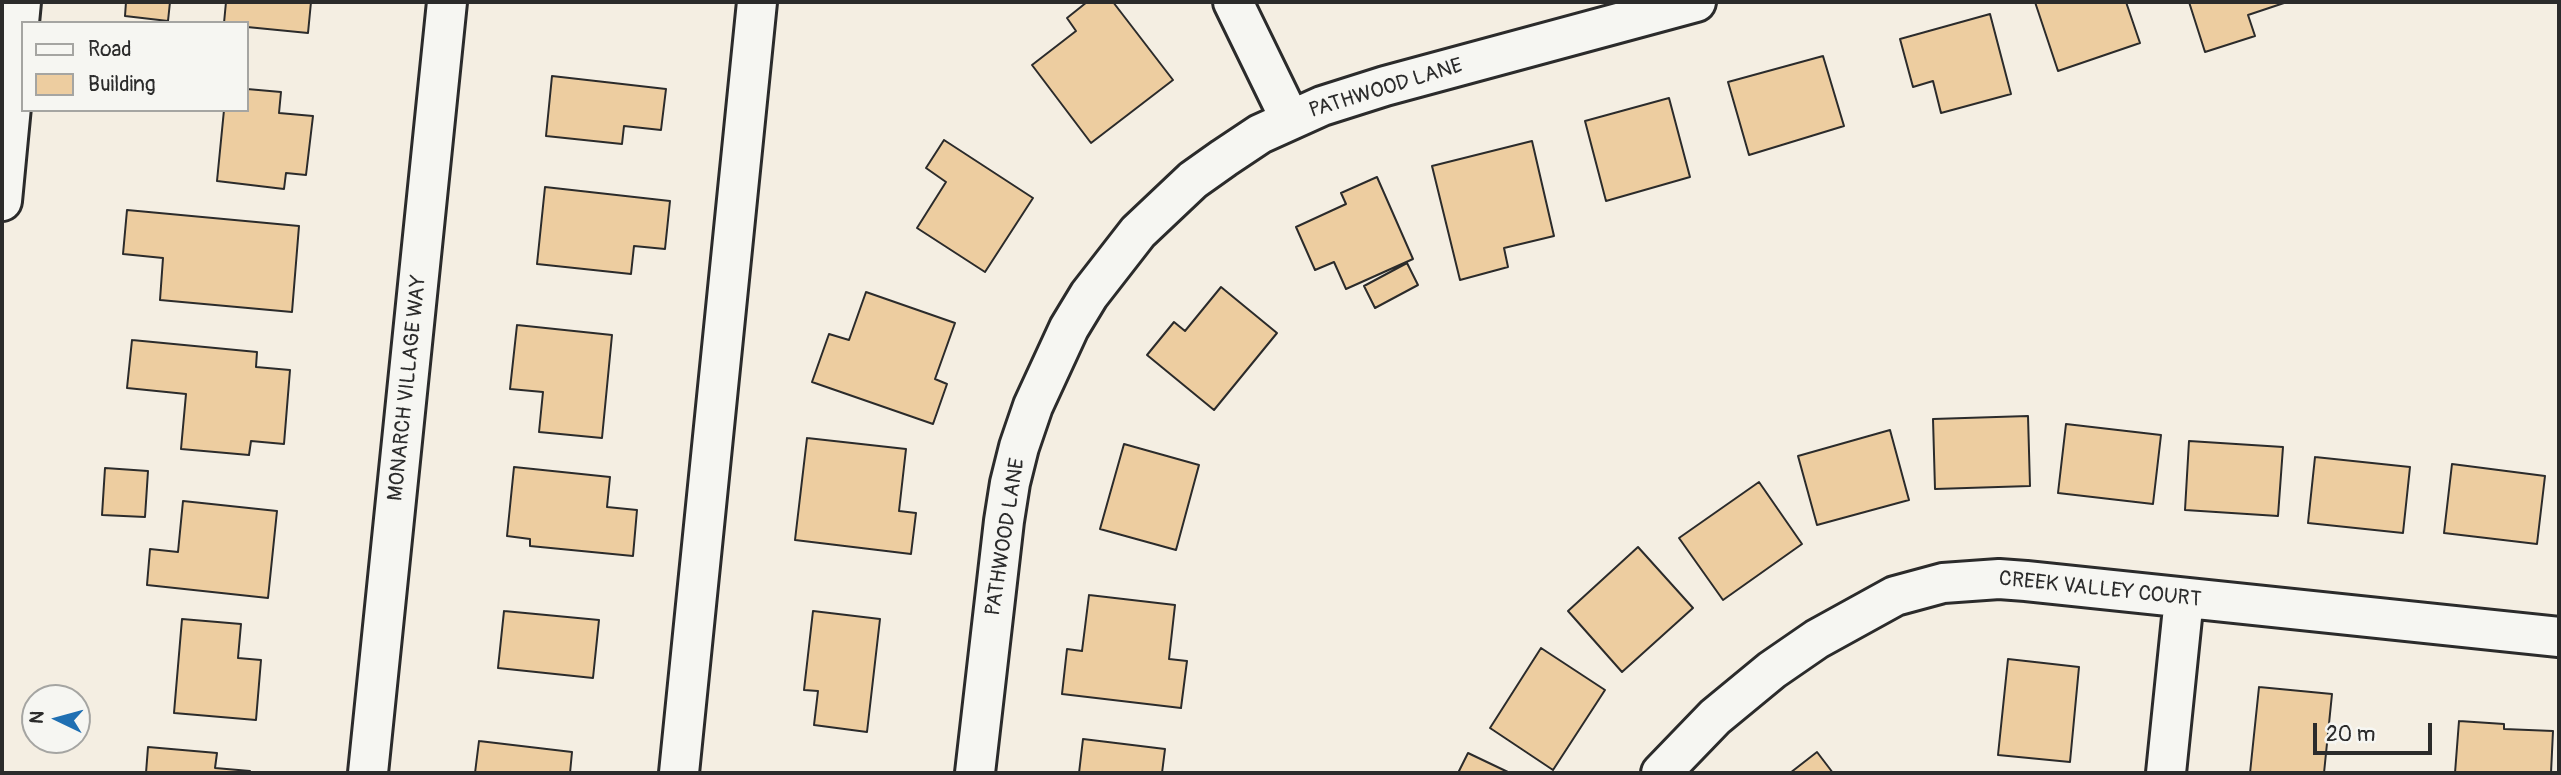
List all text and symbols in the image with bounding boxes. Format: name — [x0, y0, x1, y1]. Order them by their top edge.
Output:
legend — [21, 21, 248, 112]
text: Road — [88, 36, 132, 63]
street label: PATHWOOD LANE — [1306, 54, 1466, 124]
text: Building — [88, 71, 155, 98]
street label: MONARCH VILLAGE WAY — [384, 274, 432, 502]
street label: PATHWOOD LANE — [981, 456, 1031, 618]
street label: CREEK VALLEY COURT — [1998, 567, 2202, 613]
north arrow — [21, 684, 91, 754]
scale bar — [2316, 708, 2435, 752]
text: N — [25, 710, 50, 725]
text: 20 m — [2326, 721, 2375, 748]

